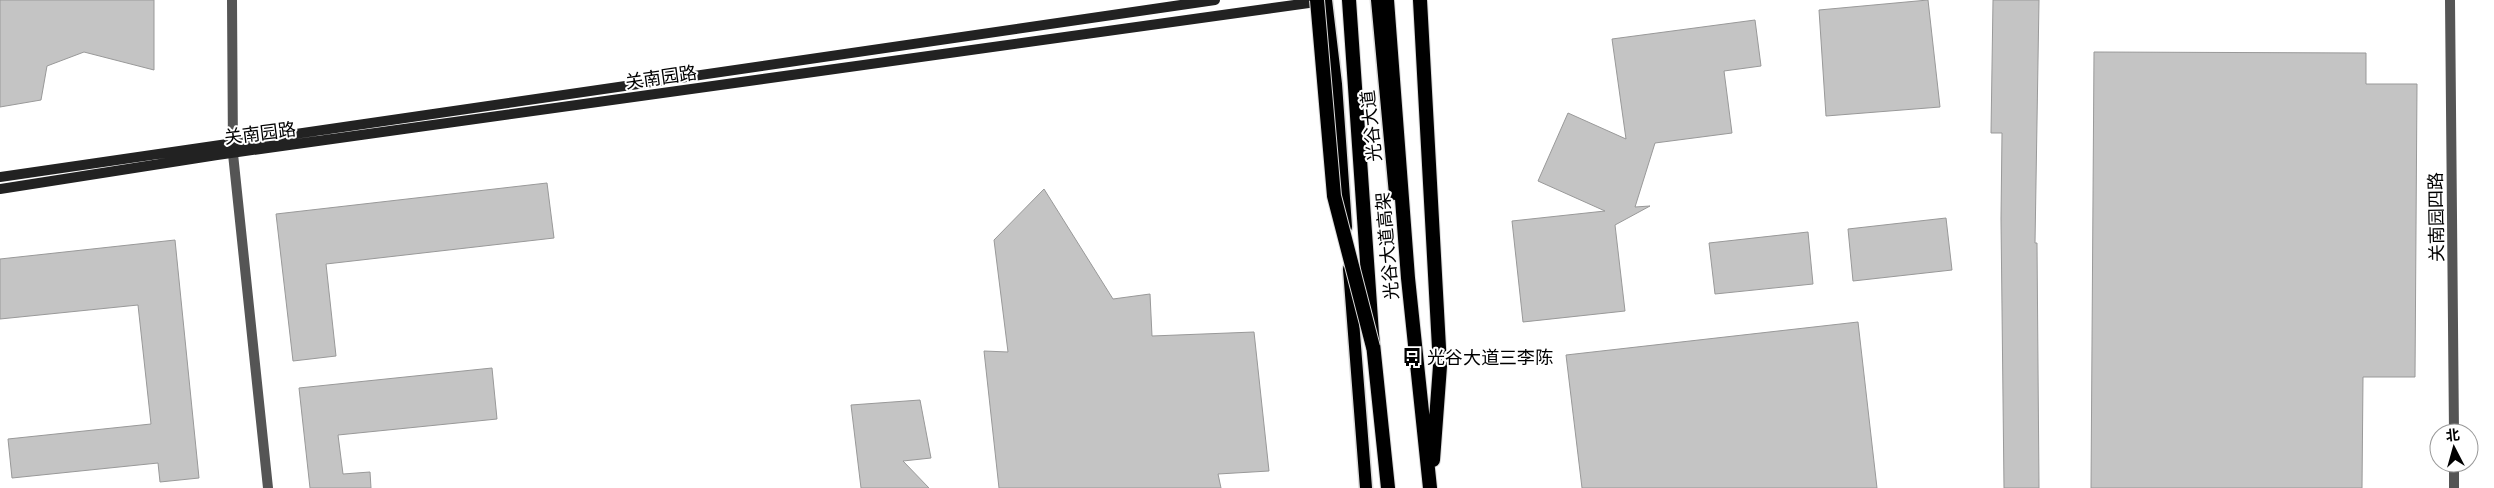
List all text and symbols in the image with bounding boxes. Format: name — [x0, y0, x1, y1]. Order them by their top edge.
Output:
street label: 关南园路 — [624, 62, 698, 92]
street label: 光谷大道 — [1357, 89, 1385, 163]
street label: 关南园路 — [223, 118, 297, 148]
street label: 关南园四路 — [2425, 172, 2447, 262]
street label: 光谷大道高架 — [1372, 191, 1402, 301]
bus stop icon: 光谷大道三李陈 — [1401, 346, 1423, 368]
place label: 光谷大道三李陈 — [1427, 347, 1553, 368]
north arrow — [2429, 423, 2479, 473]
text: 北 — [2445, 426, 2460, 444]

